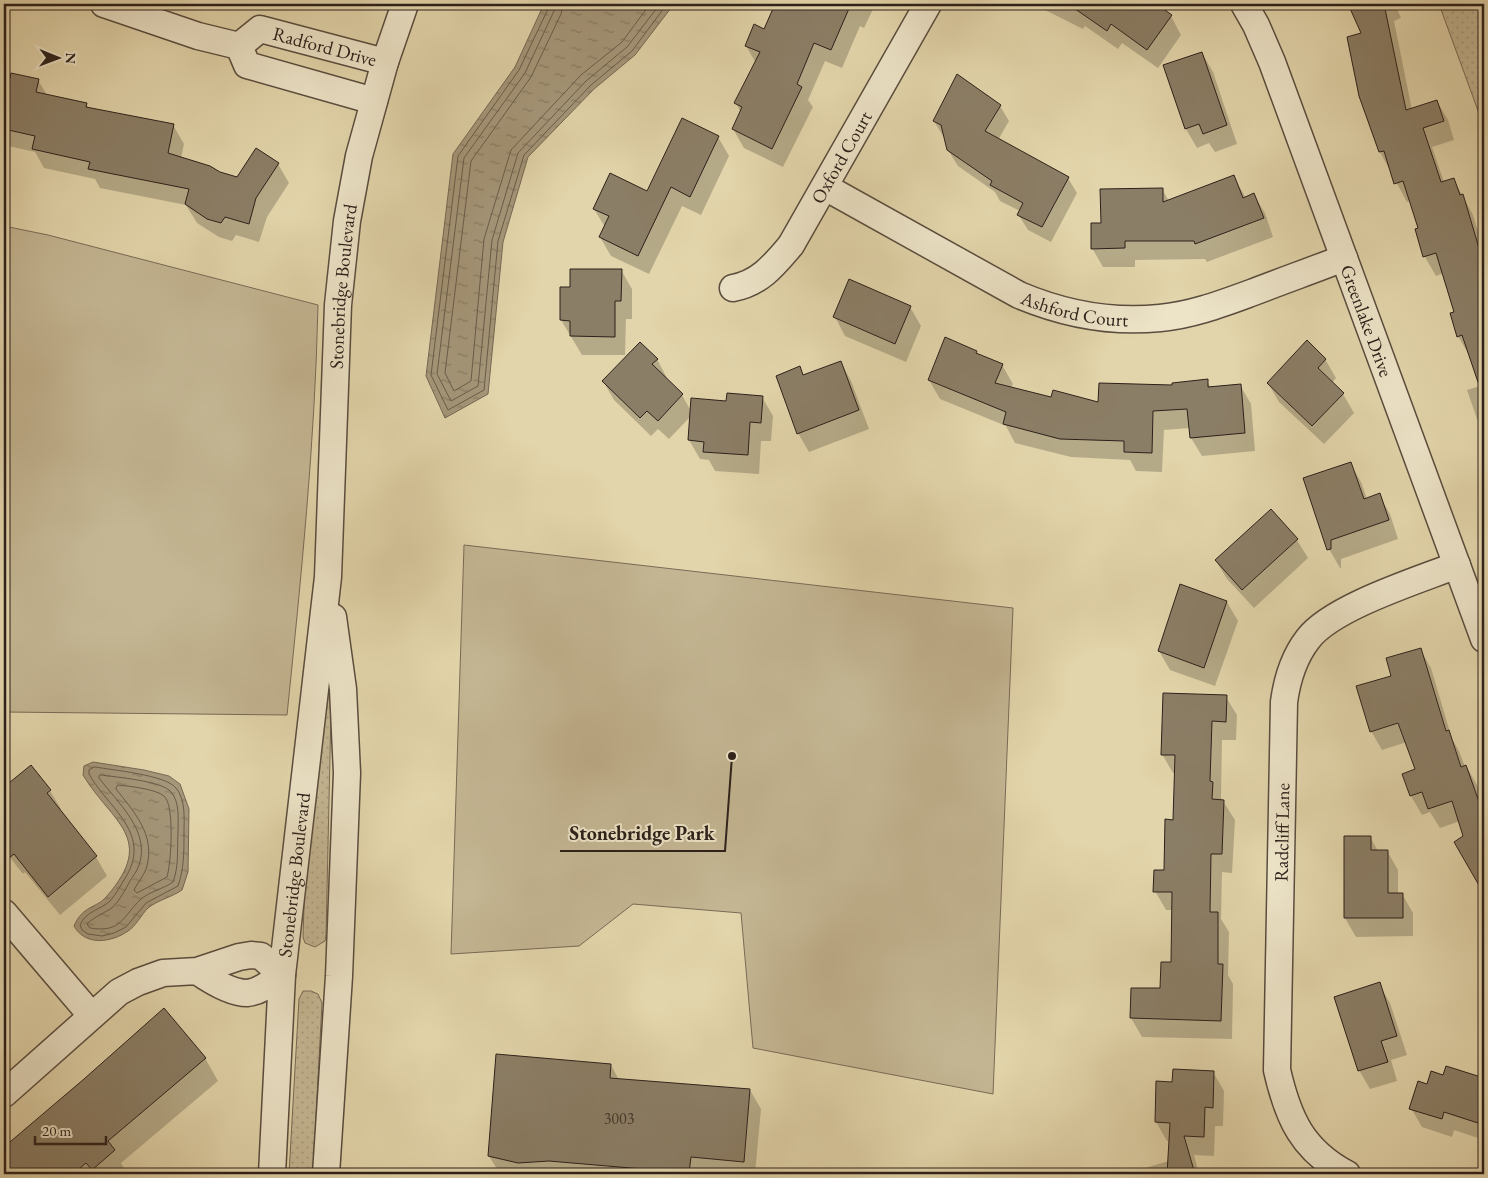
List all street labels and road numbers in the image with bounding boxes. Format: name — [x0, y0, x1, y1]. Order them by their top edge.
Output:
street label: Radford Drive — [270, 21, 379, 72]
street label: Oxford Court — [805, 107, 878, 208]
street label: Stonebridge Boulevard — [324, 201, 363, 369]
street label: Greenlake Drive — [1334, 261, 1399, 380]
street label: Ashford Court — [1016, 285, 1129, 332]
street label: Radcliff Lane — [1269, 783, 1295, 882]
street label: Stonebridge Boulevard — [272, 791, 316, 959]

